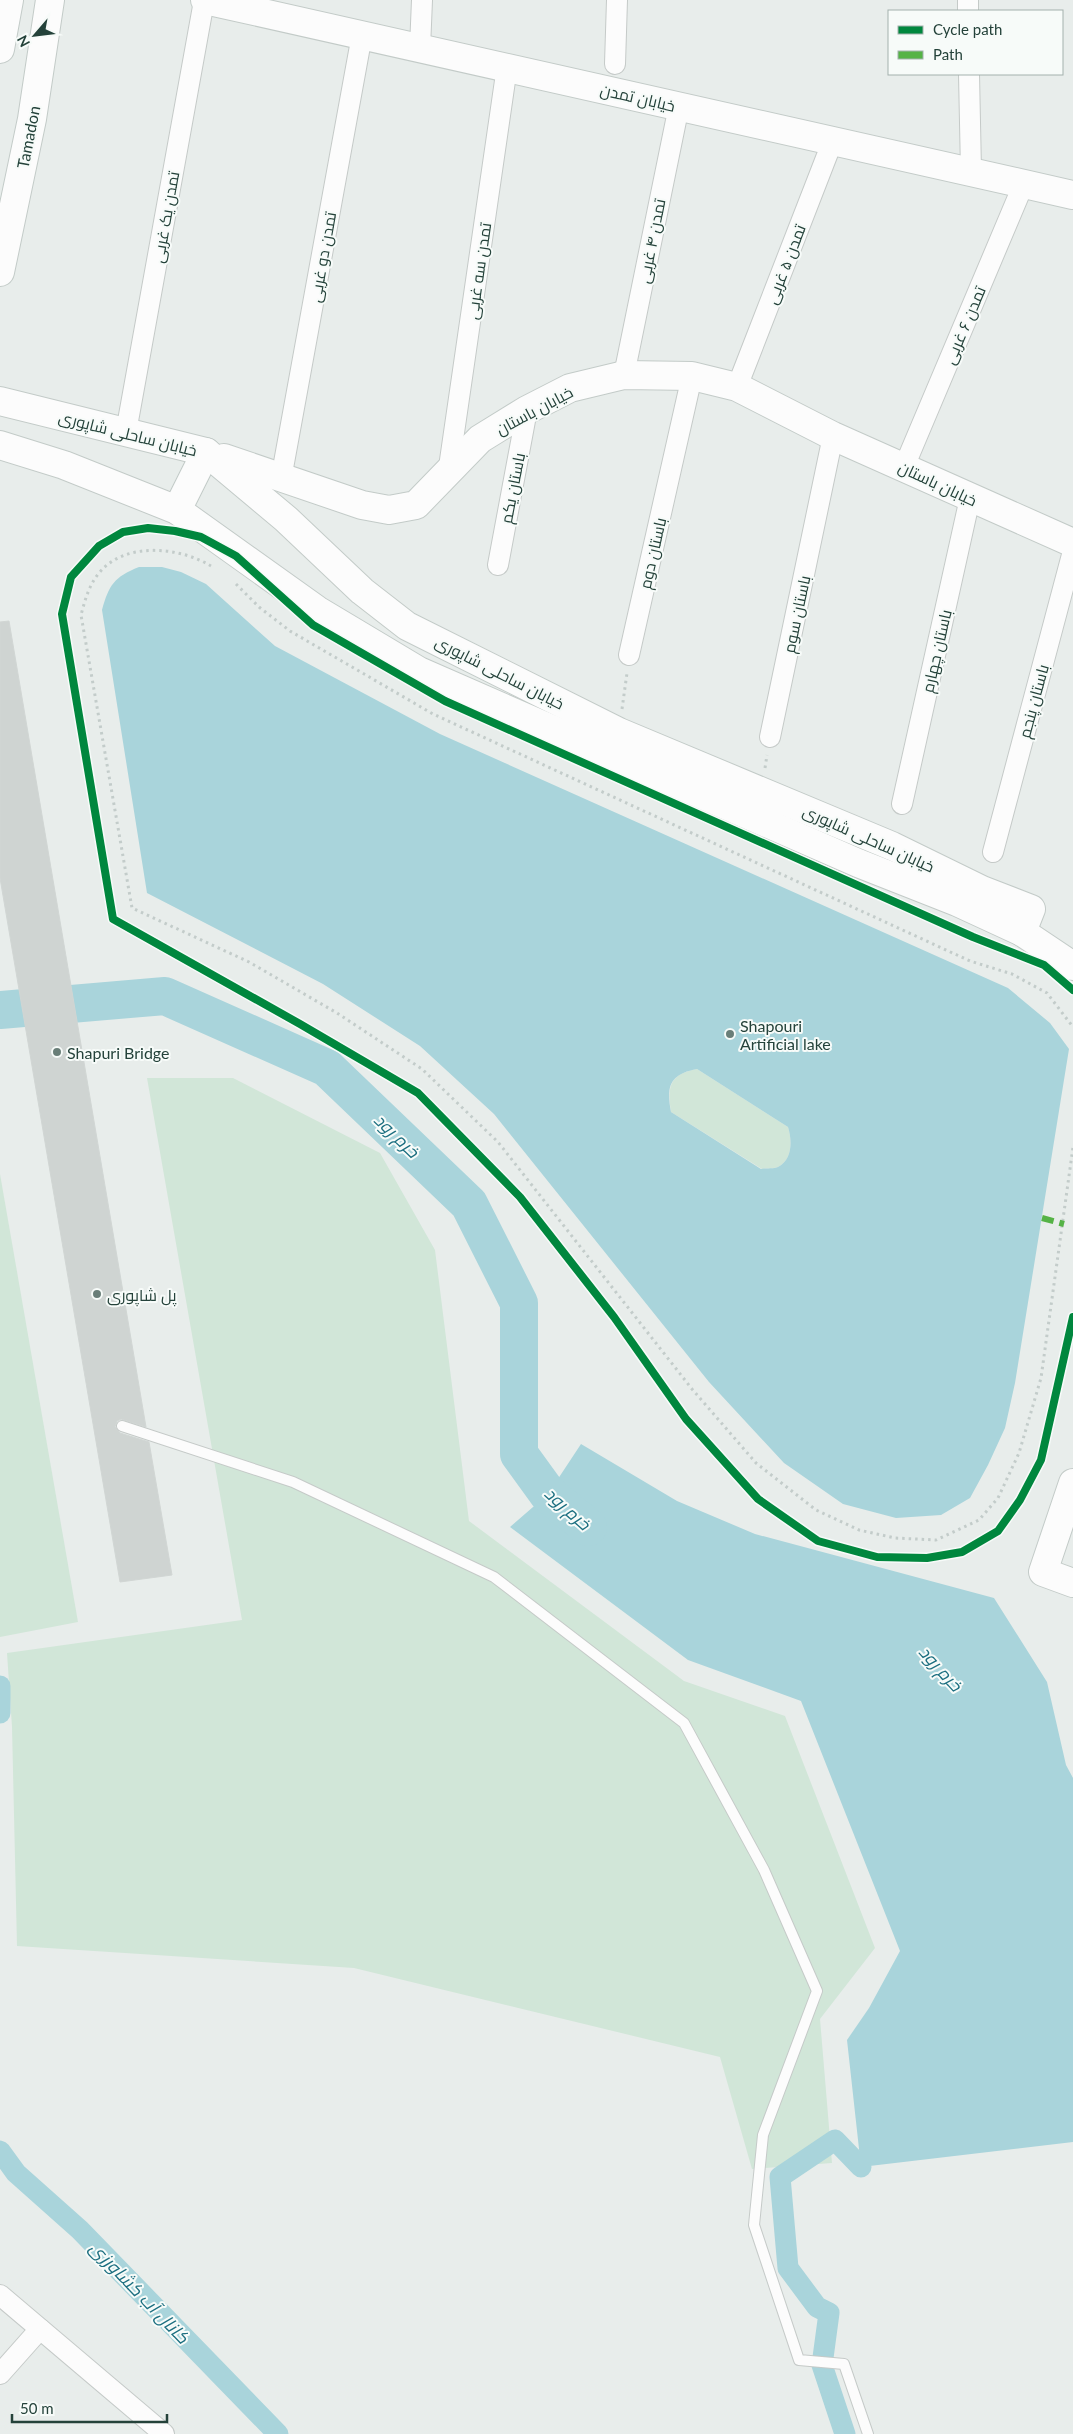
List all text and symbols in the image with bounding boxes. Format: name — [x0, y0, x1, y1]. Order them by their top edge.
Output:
north arrow — [10, 10, 60, 60]
legend — [888, 10, 1063, 75]
text: Cycle path — [933, 20, 1002, 38]
text: N — [13, 33, 33, 50]
text: Path — [933, 45, 963, 63]
street label: خیابان تمدن — [598, 79, 677, 117]
street label: Tamadon — [13, 104, 43, 170]
street label: تمدن یک غربی — [148, 169, 184, 265]
street label: تمدن ۴ غربی — [633, 196, 671, 285]
street label: تمدن دو غربی — [305, 210, 341, 304]
street label: تمدن سه غربی — [462, 221, 496, 321]
street label: تمدن ۵ غربی — [761, 221, 811, 307]
street label: تمدن ۶ غربی — [939, 282, 991, 368]
street label: خیابان باستان — [492, 382, 577, 440]
street label: خیابان ساحلی شاپوری — [56, 407, 199, 462]
street label: باستان یکم — [496, 451, 531, 526]
street label: خیابان باستان — [895, 457, 980, 511]
street label: باستان دوم — [635, 515, 672, 591]
street label: باستان سوم — [779, 573, 816, 655]
street label: باستان چهارم — [917, 608, 958, 695]
street label: خیابان ساحلی شاپوری — [431, 631, 568, 715]
street label: باستان پنجم — [1014, 662, 1055, 741]
street label: خیابان ساحلی شاپوری — [799, 800, 938, 878]
place label: Shapouri Artificial lake — [740, 1016, 831, 1053]
marker: Shapouri Artificial lake — [724, 1028, 736, 1040]
place label: Shapuri Bridge — [67, 1043, 170, 1062]
marker: Shapuri Bridge — [51, 1046, 63, 1058]
water label: خرم رود — [369, 1108, 425, 1164]
place label: پل شاپوری — [107, 1285, 177, 1307]
marker: پل شاپوری — [91, 1288, 103, 1300]
water label: خرم رود — [539, 1482, 596, 1536]
water label: خرم رود — [913, 1641, 968, 1698]
water label: کانال آب کشاورزی — [85, 2236, 195, 2349]
scale bar — [12, 2392, 168, 2424]
text: 50 m — [20, 2399, 54, 2417]

